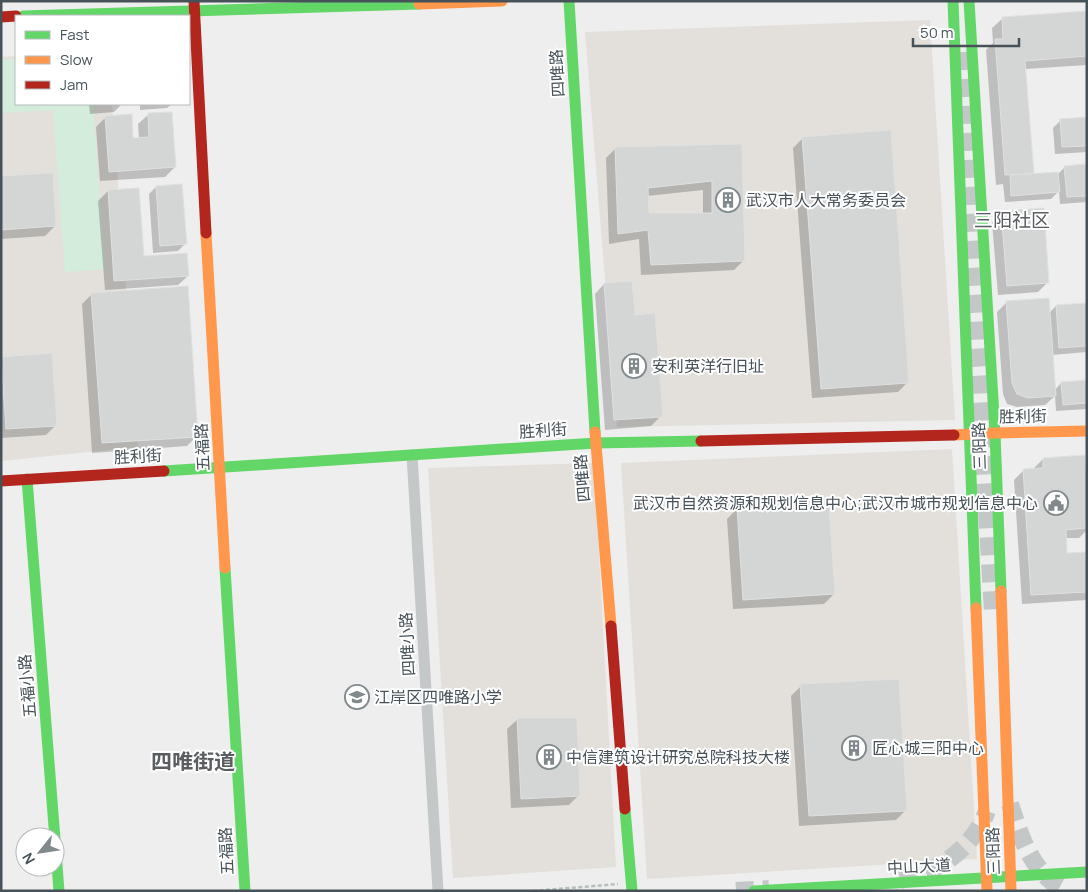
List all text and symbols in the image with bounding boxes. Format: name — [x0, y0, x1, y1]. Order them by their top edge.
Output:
legend — [15, 15, 190, 105]
scale bar — [913, 15, 1019, 47]
text: 50 m — [920, 22, 954, 43]
text: Fast — [60, 24, 89, 45]
street label: 四唯路 — [545, 48, 569, 98]
text: Slow — [60, 49, 93, 70]
text: Jam — [60, 74, 88, 95]
building icon: 武汉市人大常务委员会 — [715, 187, 741, 213]
place label: 武汉市人大常务委员会 — [746, 189, 906, 211]
district label: 三阳社区 — [974, 207, 1050, 233]
building icon: 安利英洋行旧址 — [621, 353, 647, 379]
place label: 安利英洋行旧址 — [652, 355, 764, 377]
street label: 胜利街 — [999, 405, 1047, 427]
street label: 胜利街 — [518, 417, 568, 443]
street label: 五福路 — [190, 422, 214, 472]
street label: 三阳路 — [967, 422, 991, 470]
street label: 胜利街 — [113, 444, 163, 468]
street label: 四唯路 — [569, 453, 595, 503]
public building icon: 武汉市自然资源和规划信息中心;武汉市城市规划信息中心 — [1043, 490, 1069, 516]
place label: 武汉市自然资源和规划信息中心;武汉市城市规划信息中心 — [633, 492, 1038, 514]
street label: 四唯小路 — [394, 611, 420, 677]
street label: 五福小路 — [13, 653, 41, 719]
school or university icon: 江岸区四唯路小学 — [344, 684, 370, 710]
place label: 江岸区四唯路小学 — [374, 686, 502, 708]
building icon: 匠心城三阳中心 — [841, 735, 867, 761]
place label: 匠心城三阳中心 — [872, 737, 984, 759]
building icon: 中信建筑设计研究总院科技大楼 — [536, 744, 562, 770]
place label: 中信建筑设计研究总院科技大楼 — [566, 746, 790, 768]
district label: 四唯街道 — [151, 747, 235, 775]
street label: 五福路 — [214, 826, 238, 876]
north arrow — [15, 827, 65, 877]
street label: 三阳路 — [981, 827, 1005, 875]
text: N — [18, 850, 39, 868]
street label: 中山大道 — [886, 853, 952, 879]

